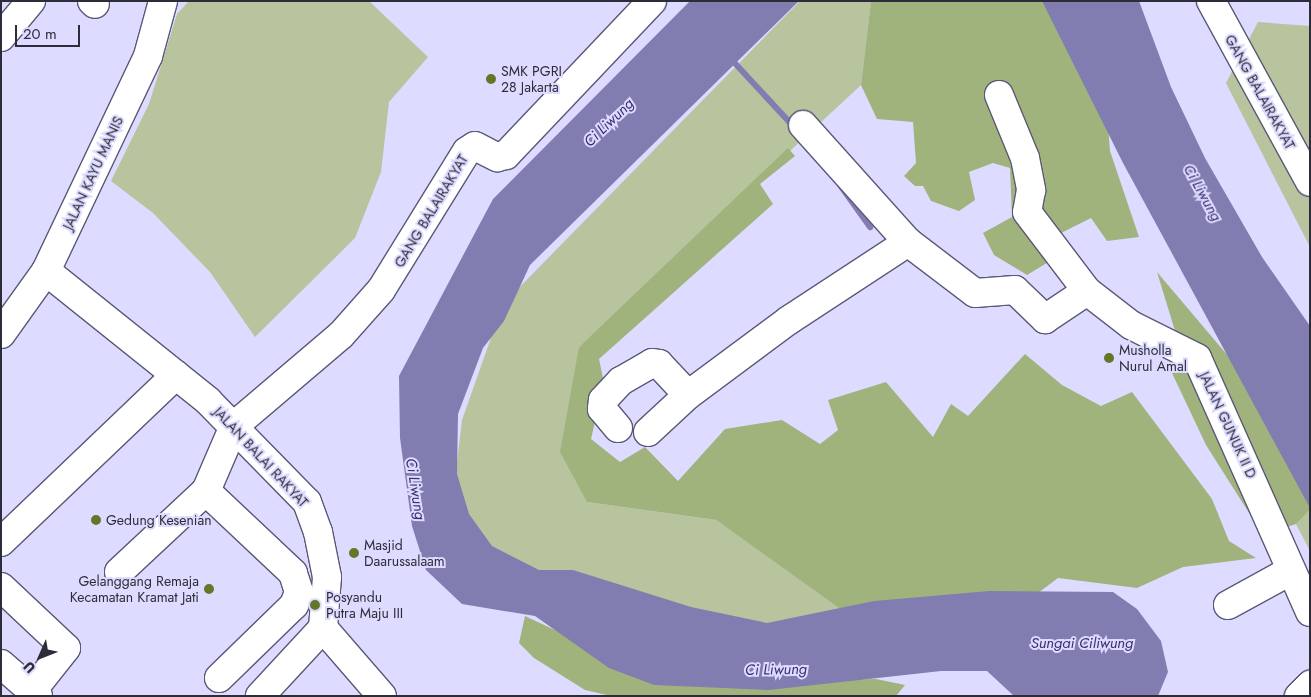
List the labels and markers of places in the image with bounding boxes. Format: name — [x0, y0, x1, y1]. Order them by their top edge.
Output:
place label: SMK PGRI 28 Jakarta — [501, 63, 562, 95]
marker: SMK PGRI 28 Jakarta — [485, 73, 497, 85]
place label: Musholla Nurul Amal — [1119, 342, 1187, 374]
marker: Musholla Nurul Amal — [1103, 352, 1115, 364]
place label: Gedung Kesenian — [106, 512, 212, 528]
marker: Gedung Kesenian — [90, 514, 102, 526]
place label: Masjid Daarussalaam — [364, 537, 445, 570]
marker: Masjid Daarussalaam — [348, 547, 360, 559]
place label: Gelanggang Remaja Kecamatan Kramat Jati — [70, 573, 199, 606]
marker: Gelanggang Remaja Kecamatan Kramat Jati — [203, 583, 215, 595]
place label: Posyandu Putra Maju III — [326, 589, 403, 622]
marker: Posyandu Putra Maju III — [308, 598, 322, 612]

